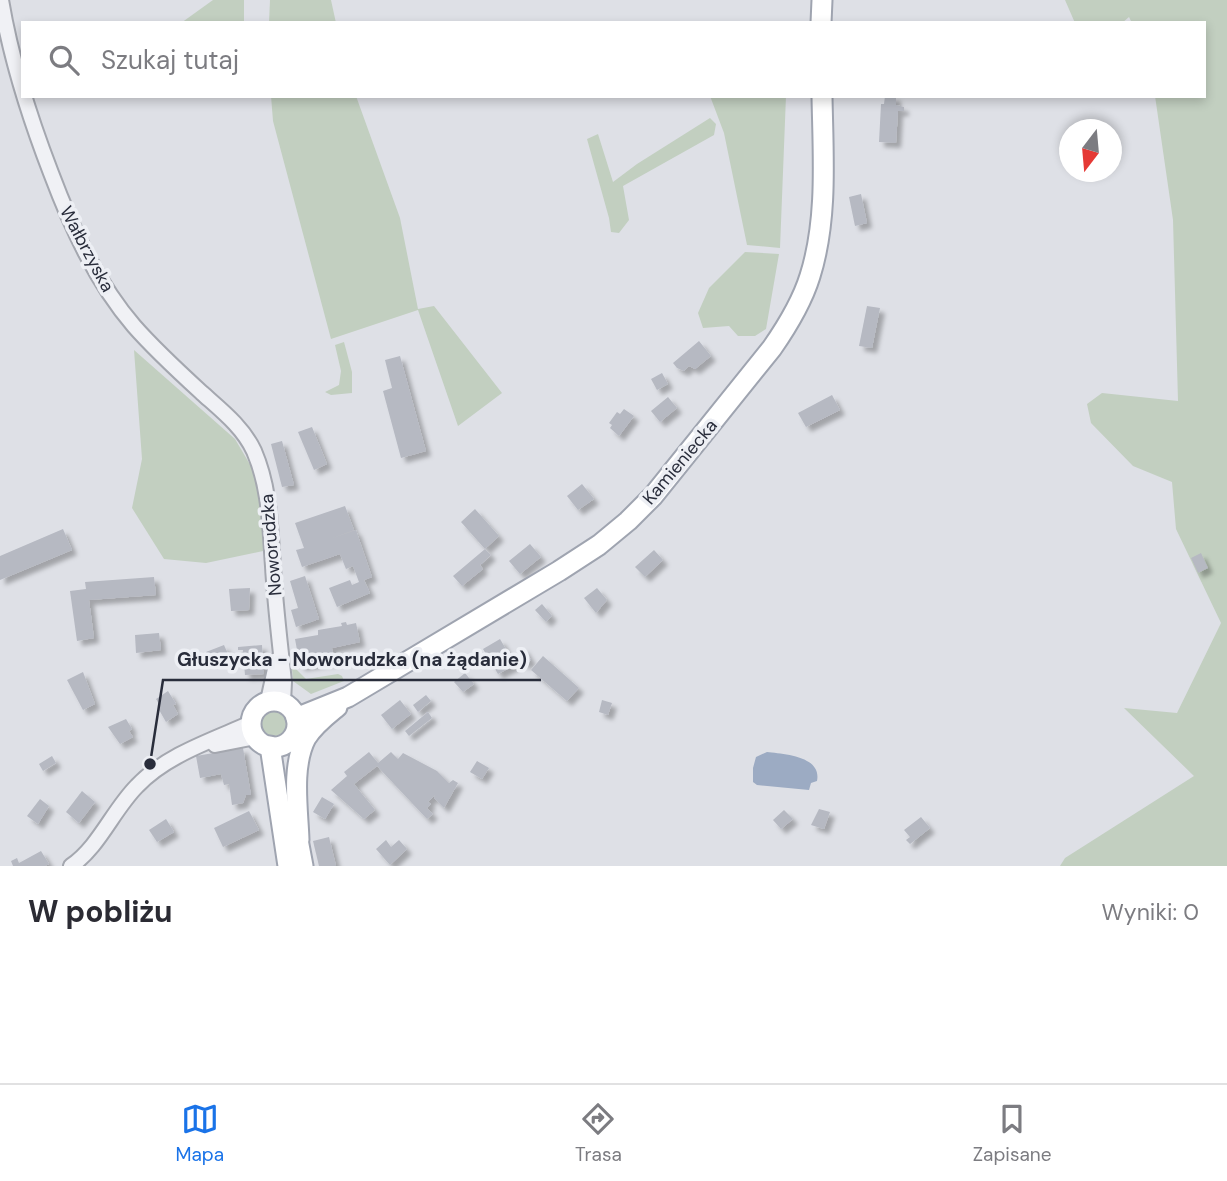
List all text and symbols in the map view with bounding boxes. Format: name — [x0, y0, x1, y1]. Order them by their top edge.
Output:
search box — [21, 21, 1206, 98]
icon: search — [45, 41, 83, 79]
text: Szukaj tutaj — [101, 43, 239, 77]
north arrow — [1059, 119, 1122, 182]
street label: Wałbrzyska — [54, 202, 120, 296]
street label: Kamieniecka — [637, 414, 723, 510]
street label: Noworudzka — [255, 493, 287, 597]
callout: Głuszycka - Noworudzka (na żądanie) — [163, 640, 541, 680]
text: Głuszycka - Noworudzka (na żądanie) — [177, 647, 527, 672]
text: W pobliżu — [28, 892, 173, 931]
text: Wyniki: 0 — [1102, 897, 1199, 927]
tab: Mapa — [175, 1100, 224, 1167]
tab: Trasa — [575, 1100, 622, 1167]
tab: Zapisane — [973, 1100, 1051, 1167]

